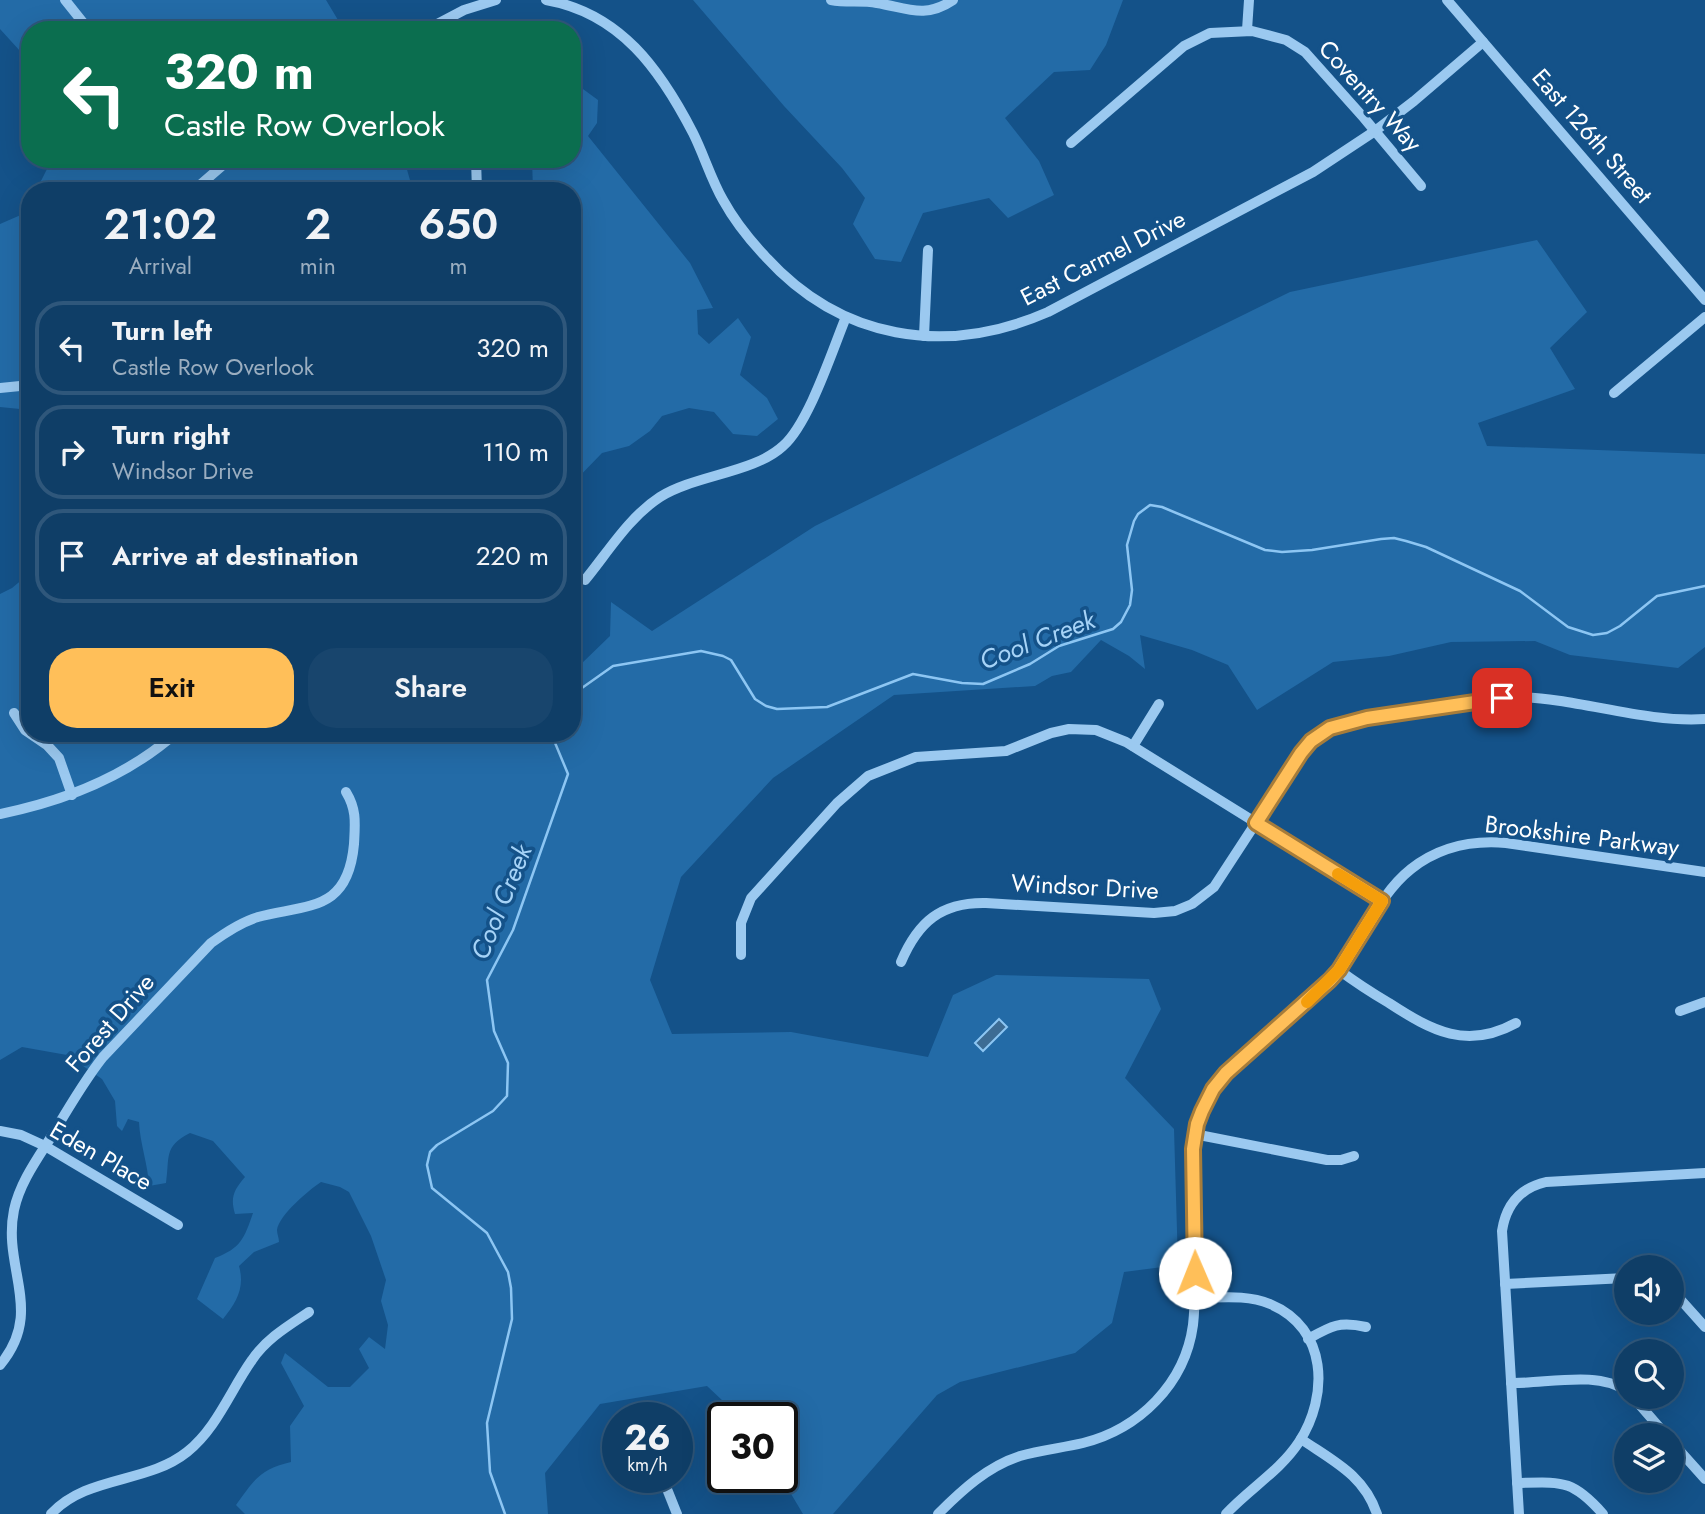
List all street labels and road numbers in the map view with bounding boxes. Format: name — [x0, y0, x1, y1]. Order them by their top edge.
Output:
street label: Coventry Way — [1310, 32, 1431, 160]
street label: East 126th Street — [1524, 61, 1661, 211]
street label: East Carmel Drive — [1014, 201, 1191, 314]
street label: Brookshire Parkway — [1483, 806, 1682, 865]
street label: Windsor Drive — [1010, 865, 1160, 908]
street label: Forest Drive — [57, 966, 162, 1080]
street label: Eden Place — [44, 1112, 159, 1199]

